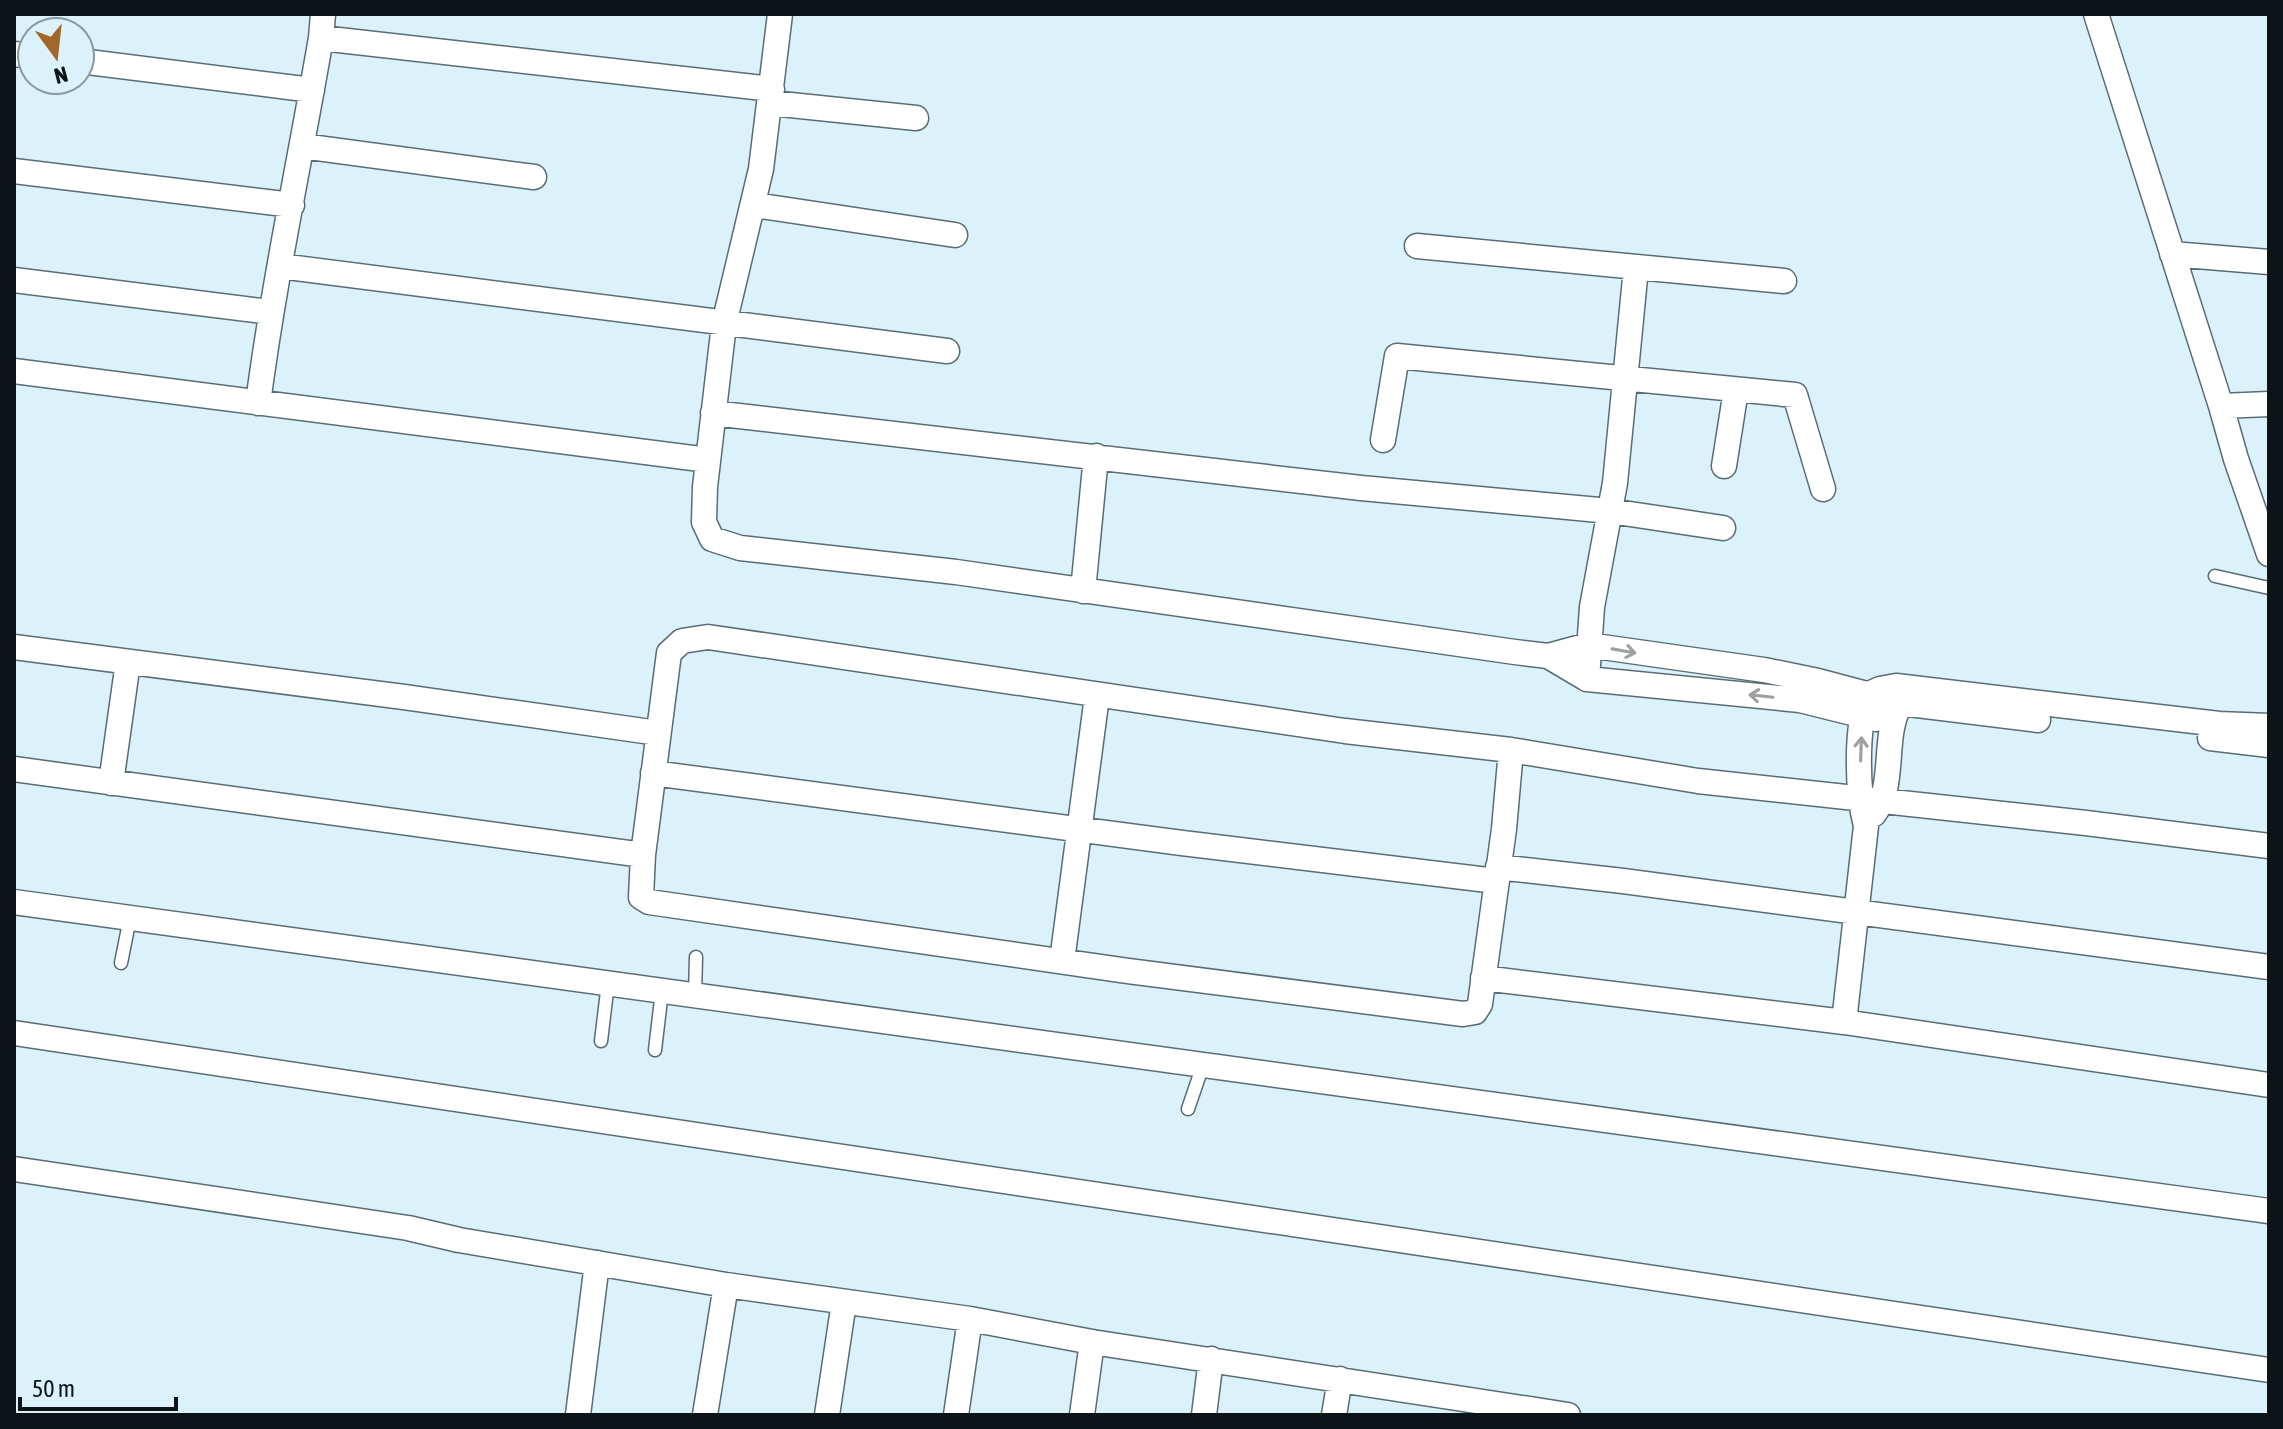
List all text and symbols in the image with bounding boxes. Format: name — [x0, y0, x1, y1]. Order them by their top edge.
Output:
north arrow — [16, 16, 96, 96]
text: N — [52, 61, 71, 90]
one-way arrow — [1611, 645, 1637, 660]
one-way arrow — [1748, 689, 1775, 704]
one-way arrow — [1853, 736, 1868, 763]
scale bar — [20, 1361, 176, 1411]
text: 50 m — [32, 1375, 75, 1402]

